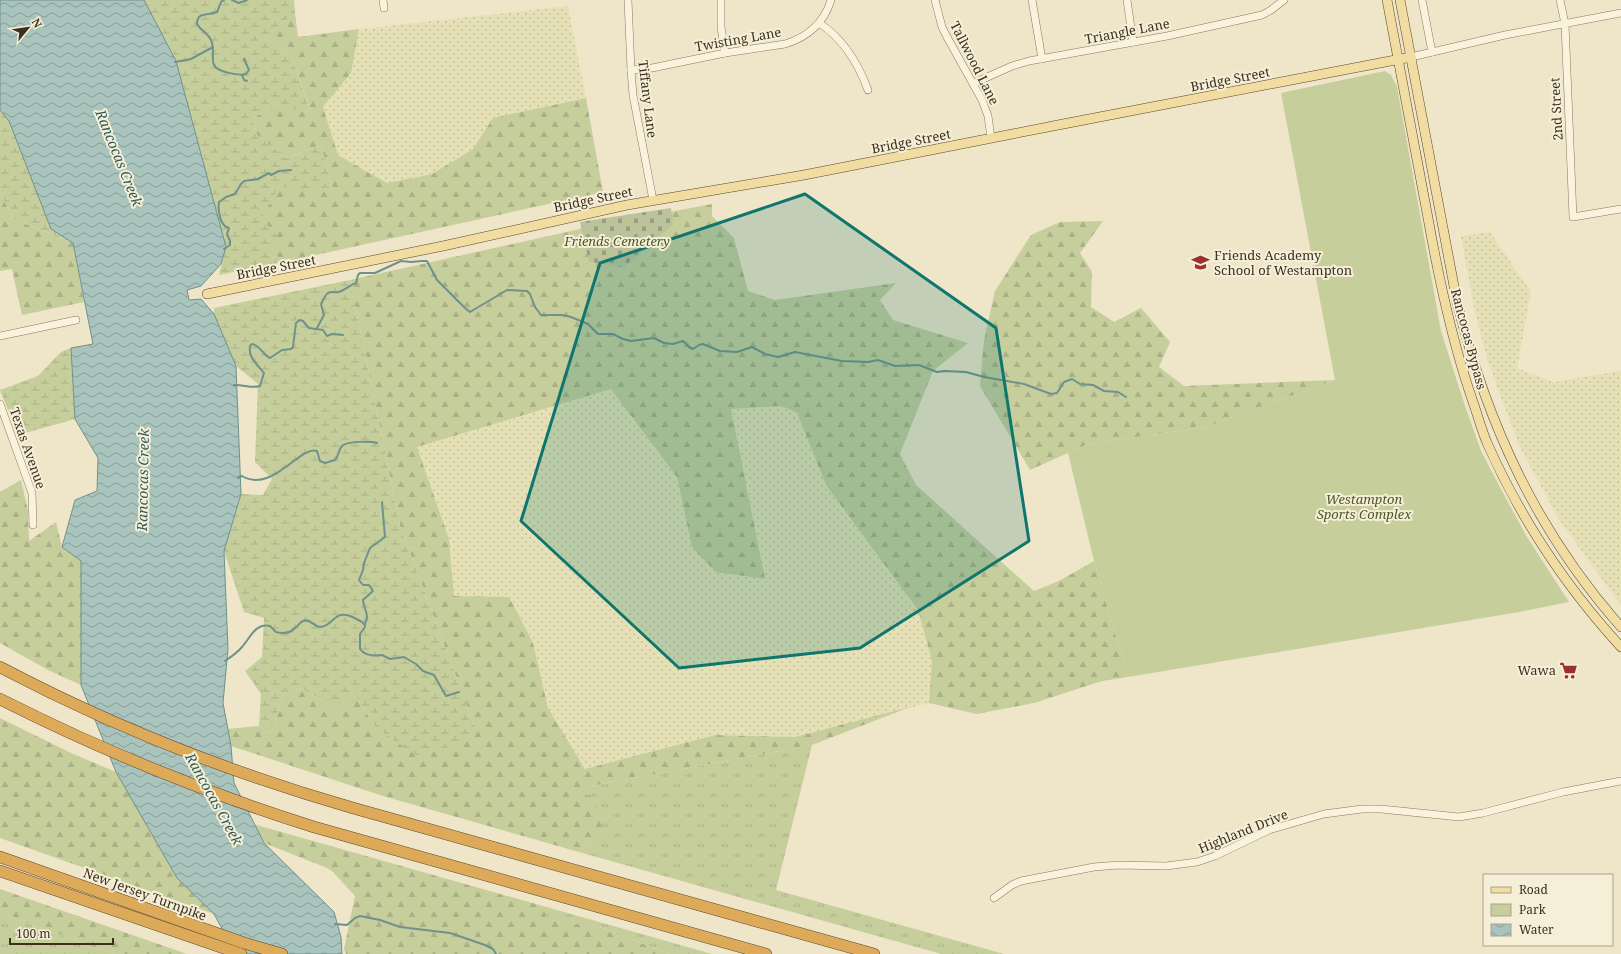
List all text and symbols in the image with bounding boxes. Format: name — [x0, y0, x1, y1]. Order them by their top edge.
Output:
north arrow — [8, 8, 48, 48]
street label: Triangle Lane — [1083, 14, 1171, 48]
text: N — [29, 15, 46, 31]
street label: Tallwood Lane — [946, 18, 1004, 108]
street label: Twisting Lane — [693, 23, 783, 55]
street label: Tiffany Lane — [634, 59, 662, 139]
street label: Bridge Street — [1189, 62, 1272, 96]
street label: 2nd Street — [1545, 77, 1567, 141]
water label: Rancocas Creek — [91, 106, 148, 210]
street label: Bridge Street — [870, 124, 953, 158]
street label: Bridge Street — [552, 182, 635, 216]
park label: Friends Cemetery — [563, 232, 670, 250]
place label: Friends Academy School of Westampton — [1214, 246, 1353, 279]
street label: Bridge Street — [235, 250, 318, 284]
school or university icon: Friends Academy School of Westampton — [1191, 252, 1211, 272]
street label: Rancocas Bypass — [1447, 287, 1491, 392]
street label: Texas Avenue — [6, 405, 50, 491]
water label: Rancocas Creek — [132, 428, 153, 532]
park label: Westampton Sports Complex — [1317, 490, 1412, 523]
supermarket icon: Wawa — [1559, 660, 1579, 680]
place label: Wawa — [1517, 661, 1556, 679]
water label: Rancocas Creek — [181, 748, 248, 849]
street label: Highland Drive — [1196, 805, 1290, 857]
street label: New Jersey Turnpike — [81, 863, 209, 925]
legend — [1483, 874, 1613, 946]
text: Road — [1519, 881, 1549, 898]
text: Park — [1519, 901, 1547, 918]
scale bar — [10, 920, 113, 946]
text: Water — [1519, 921, 1554, 938]
text: 100 m — [16, 925, 51, 942]

